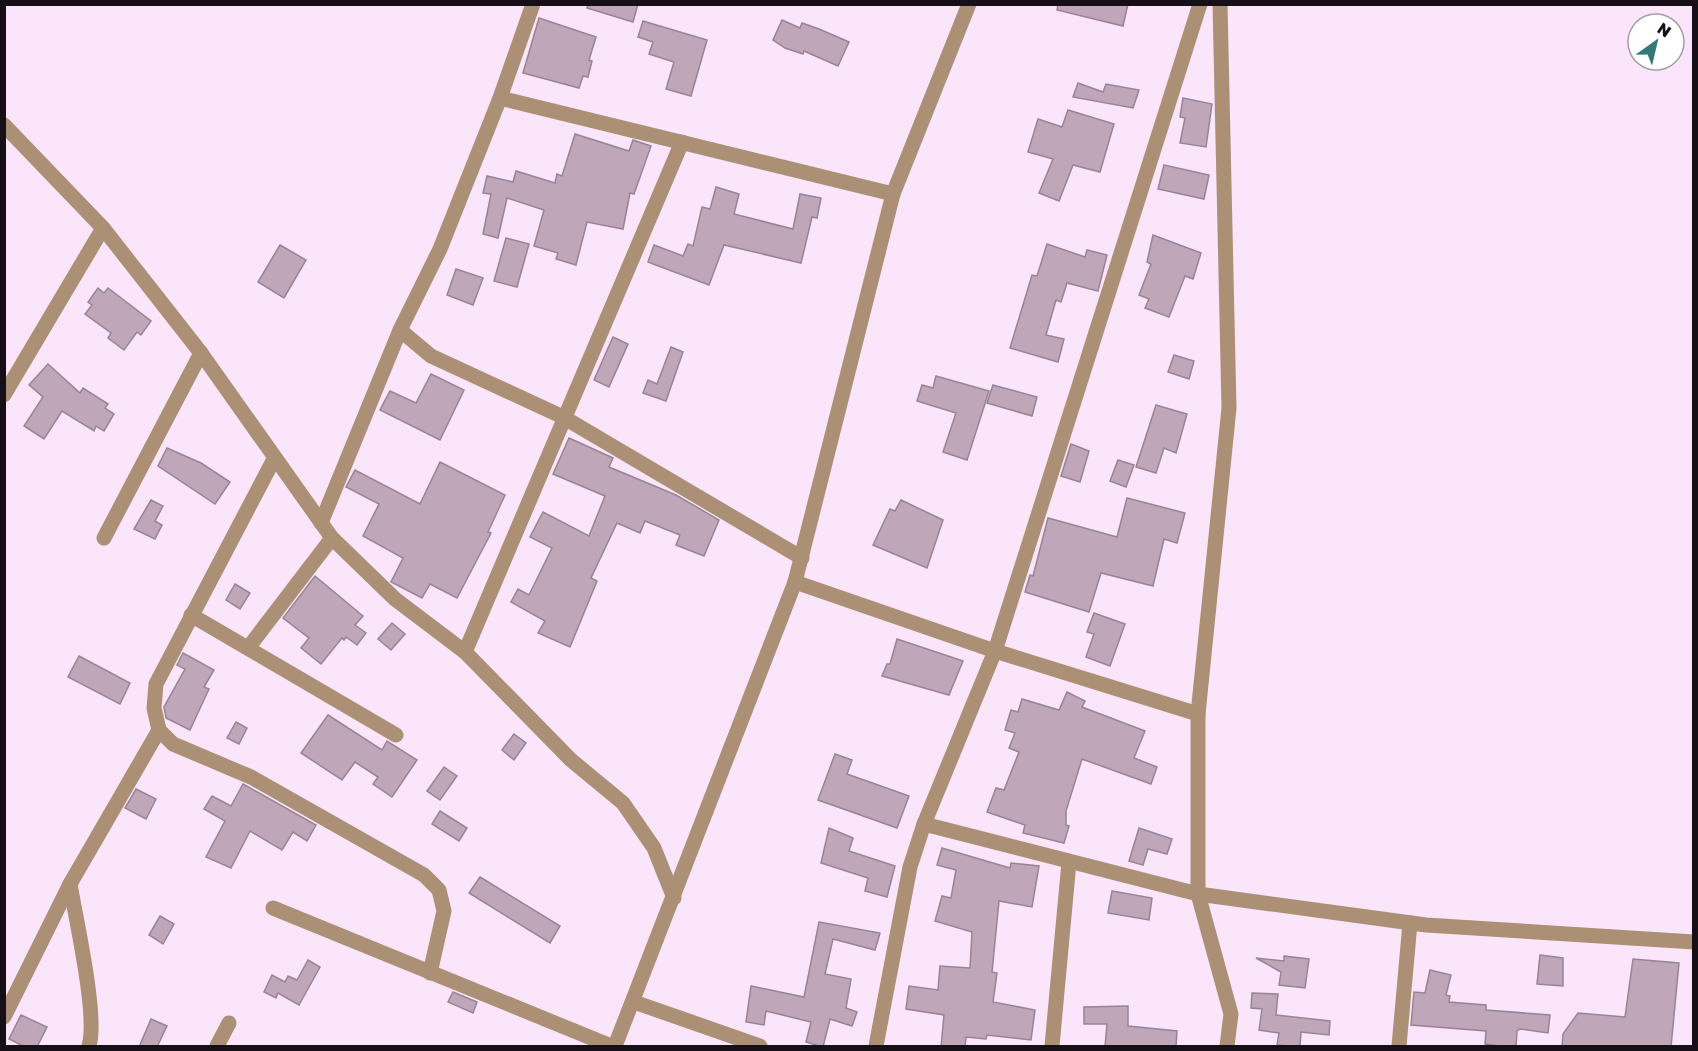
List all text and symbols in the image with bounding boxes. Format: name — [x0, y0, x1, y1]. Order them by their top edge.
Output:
north arrow — [1626, 12, 1686, 72]
text: N — [1654, 18, 1675, 41]

